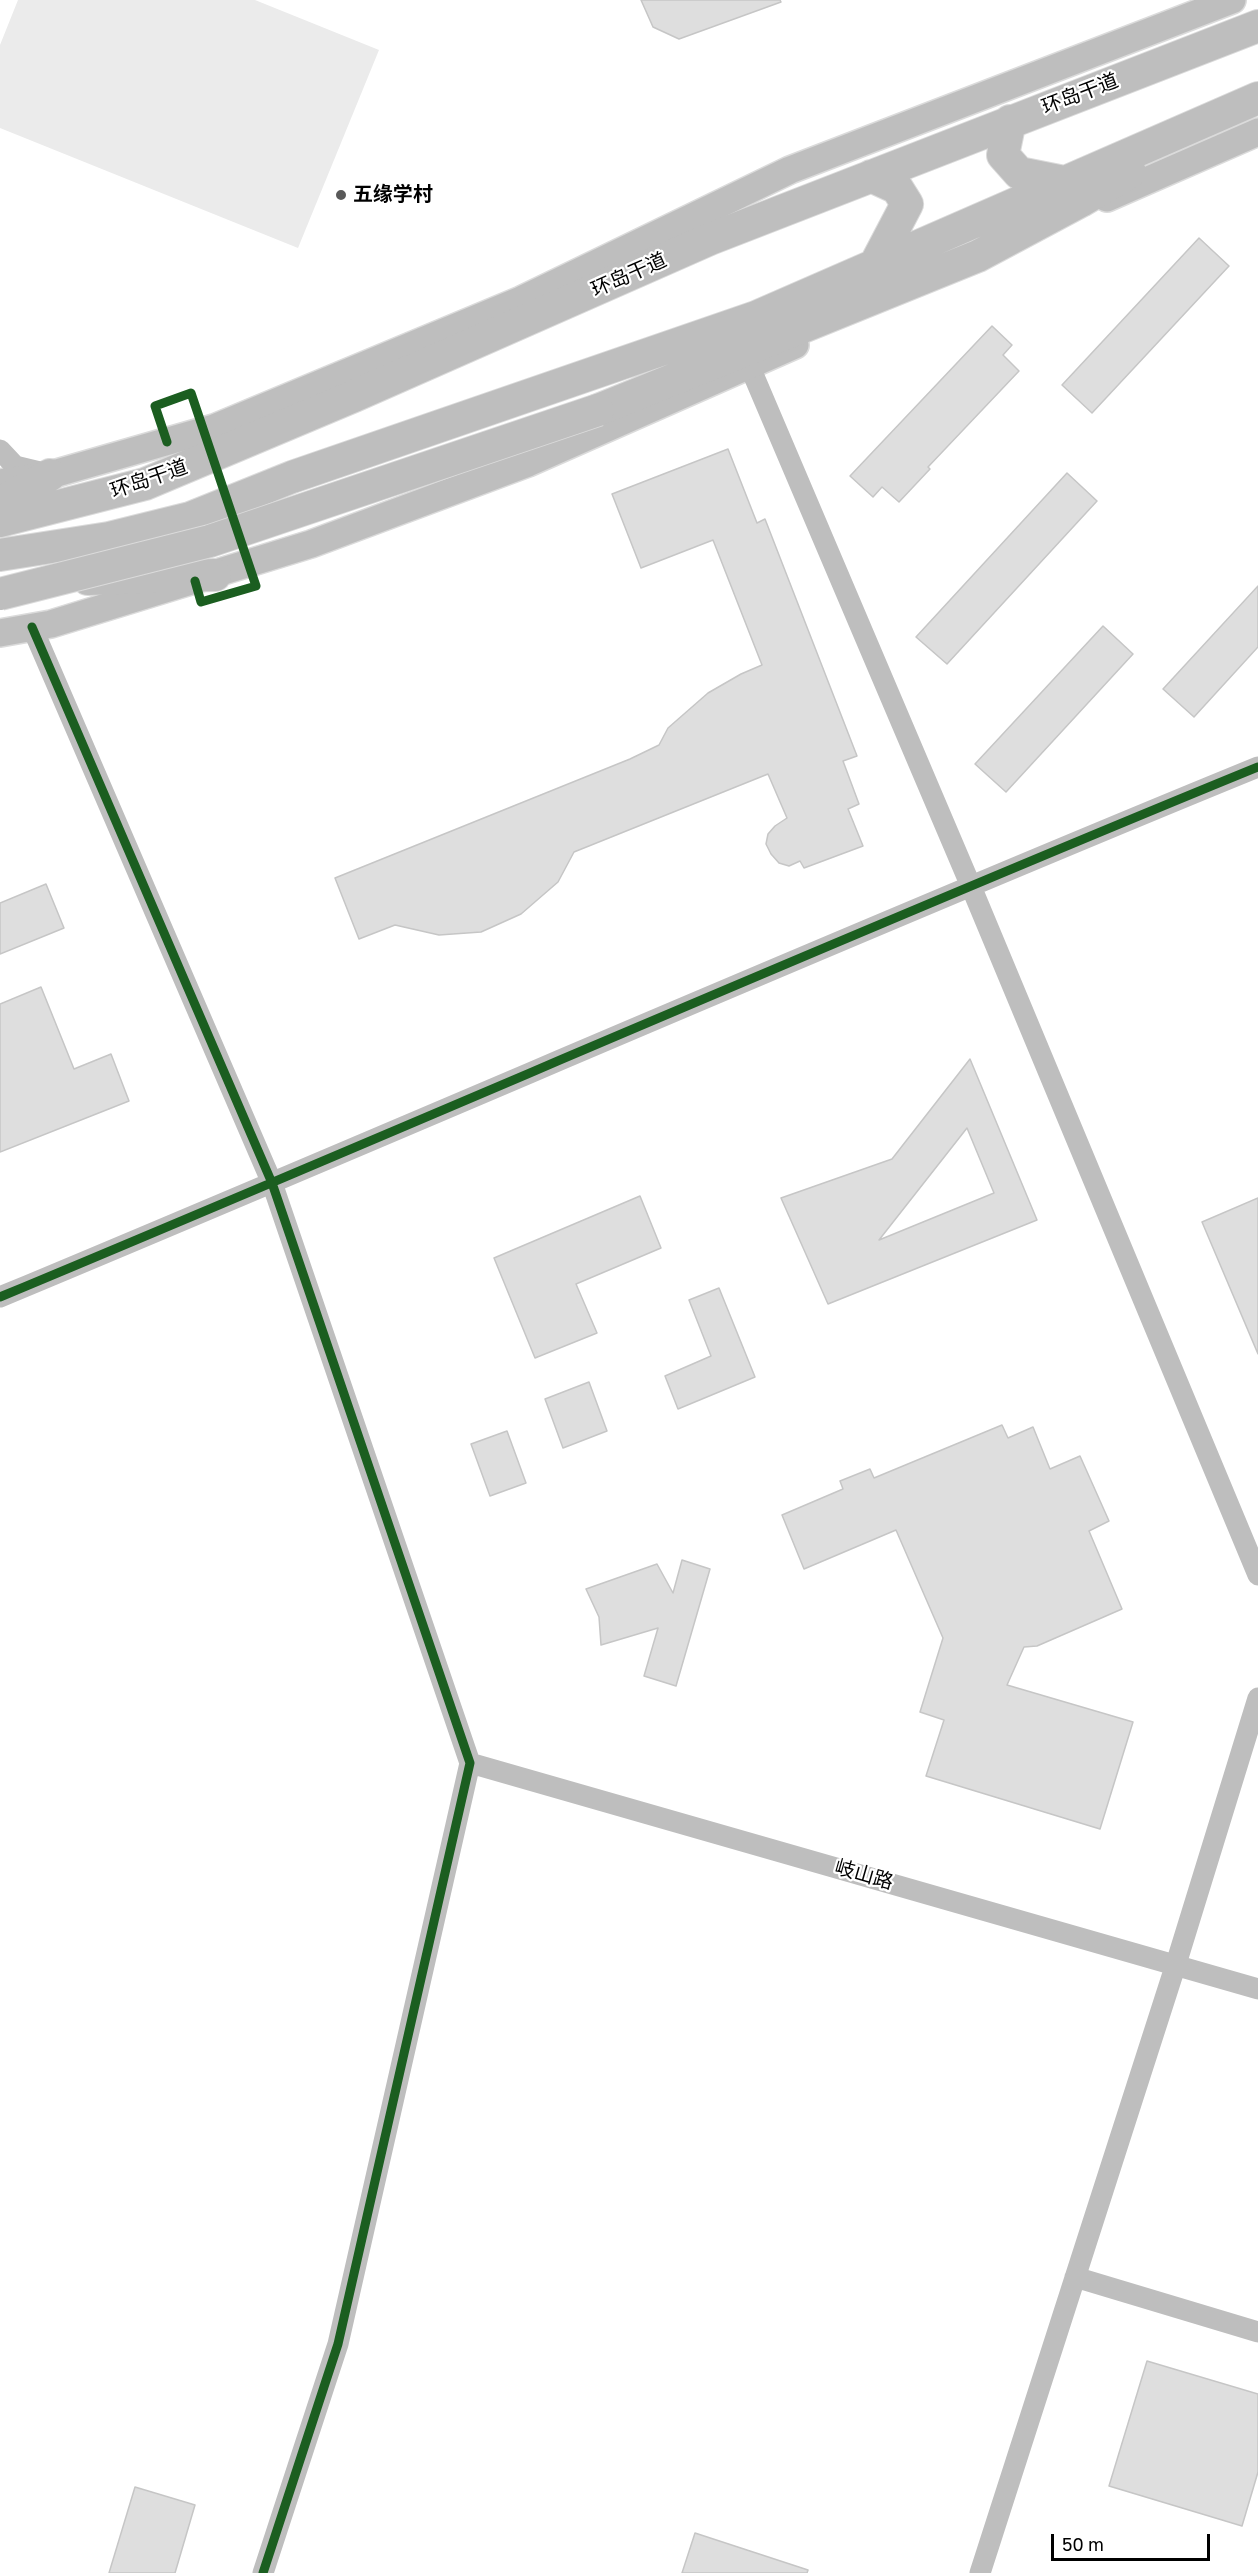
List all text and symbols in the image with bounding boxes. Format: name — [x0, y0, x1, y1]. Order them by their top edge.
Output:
street label: 环岛干道 — [1038, 68, 1122, 120]
place label: 五缘学村 — [353, 183, 433, 207]
marker: 五缘学村 — [334, 188, 348, 202]
street label: 环岛干道 — [588, 248, 670, 302]
street label: 环岛干道 — [107, 455, 191, 503]
street label: 岐山路 — [832, 1855, 896, 1895]
scale bar — [1054, 2522, 1213, 2560]
text: 50 m — [1062, 2533, 1104, 2555]

